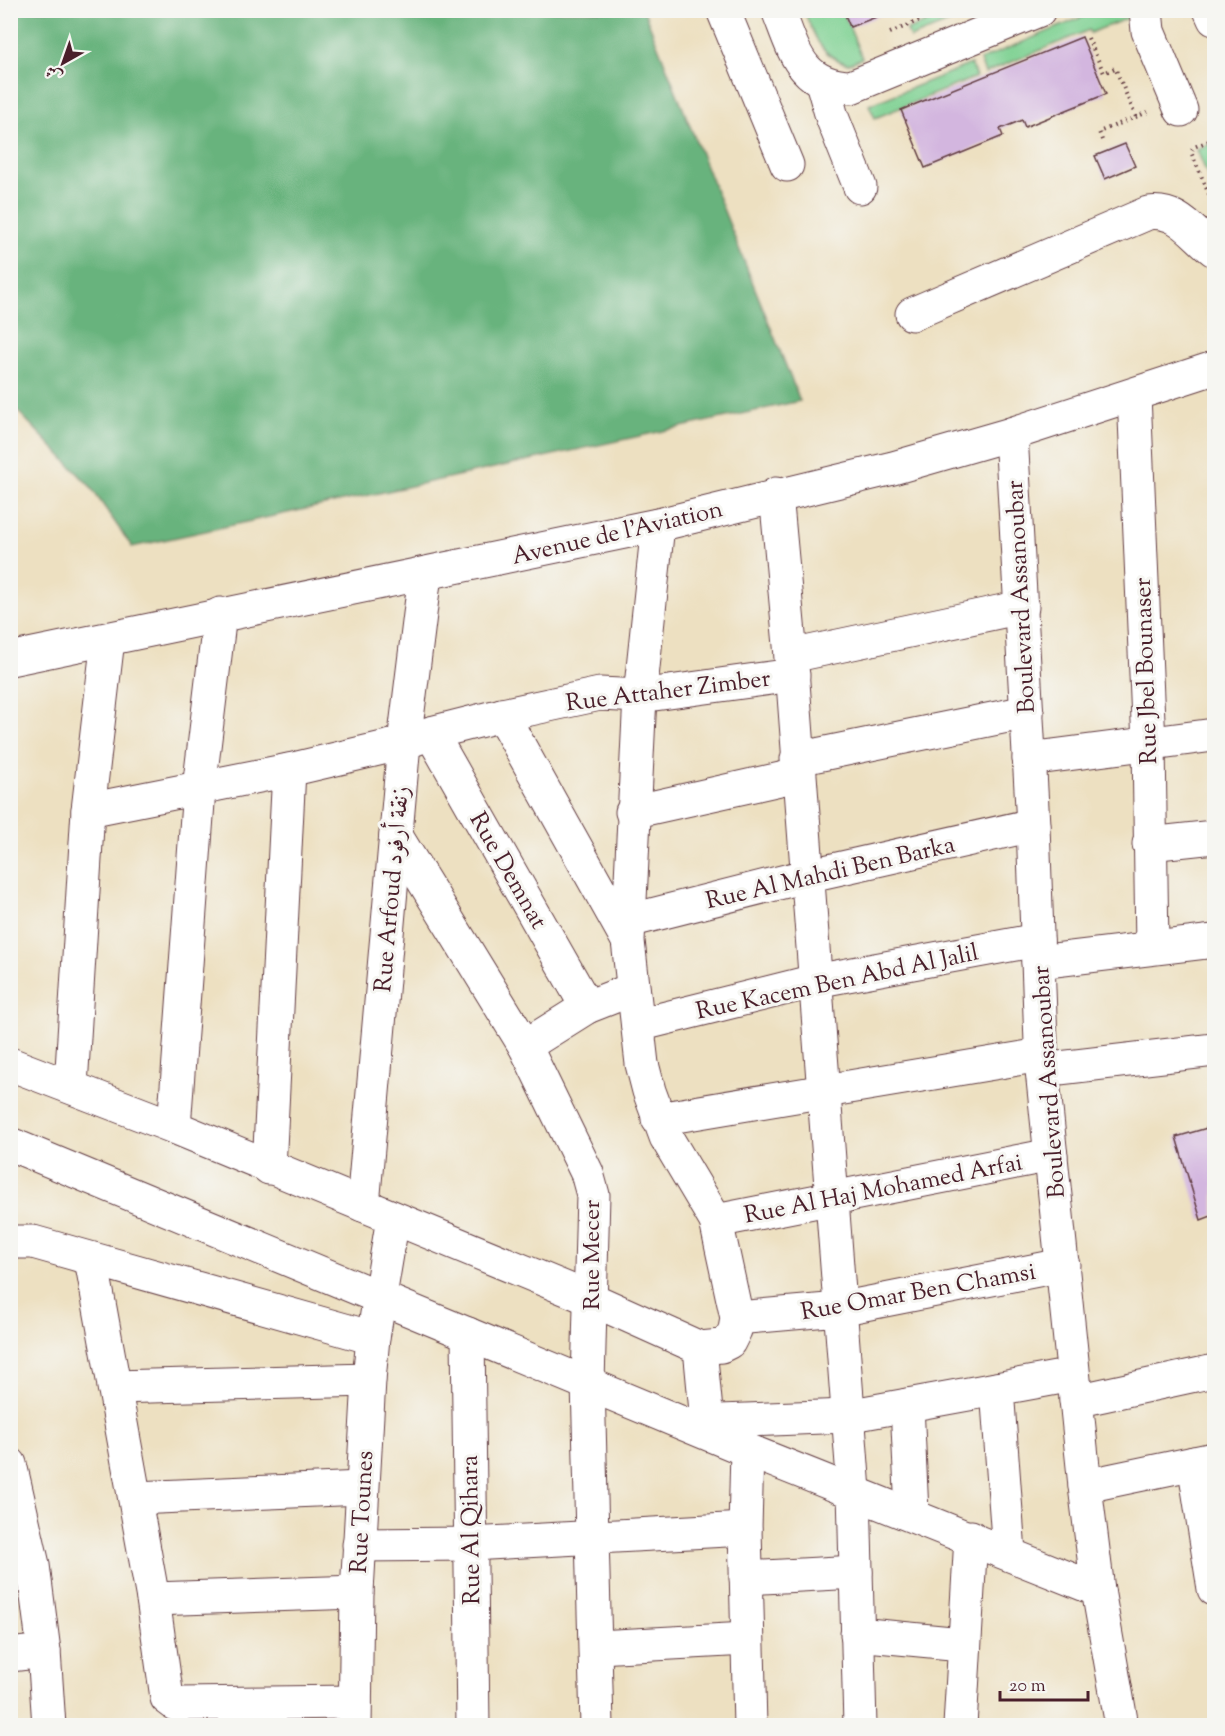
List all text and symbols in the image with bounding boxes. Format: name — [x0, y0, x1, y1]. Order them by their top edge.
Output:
north arrow — [33, 33, 93, 93]
text: ش — [41, 59, 68, 86]
street label: Boulevard Assanoubar — [999, 480, 1045, 714]
street label: Avenue de l'Aviation — [509, 493, 726, 575]
street label: Rue Jbel Bounaser — [1127, 577, 1167, 765]
street label: Rue Attaher Zimber — [564, 663, 772, 721]
street label: Rue Arfoud زنقة أرفود — [365, 784, 419, 994]
street label: Rue Demnat — [460, 806, 554, 936]
street label: Rue Al Mahdi Ben Barka — [702, 829, 958, 919]
street label: Rue Kacem Ben Abd Al Jalil — [693, 936, 982, 1030]
street label: Boulevard Assanoubar — [1025, 964, 1075, 1199]
street label: Rue Al Haj Mohamed Arfai — [741, 1146, 1026, 1234]
street label: Rue Mecer — [576, 1200, 610, 1310]
street label: Rue Omar Ben Chamsi — [798, 1256, 1039, 1330]
street label: Rue Tounes — [343, 1450, 383, 1574]
street label: Rue Al Qihara — [454, 1455, 490, 1605]
scale bar — [1000, 1664, 1088, 1702]
text: 20 m — [1009, 1674, 1046, 1700]

